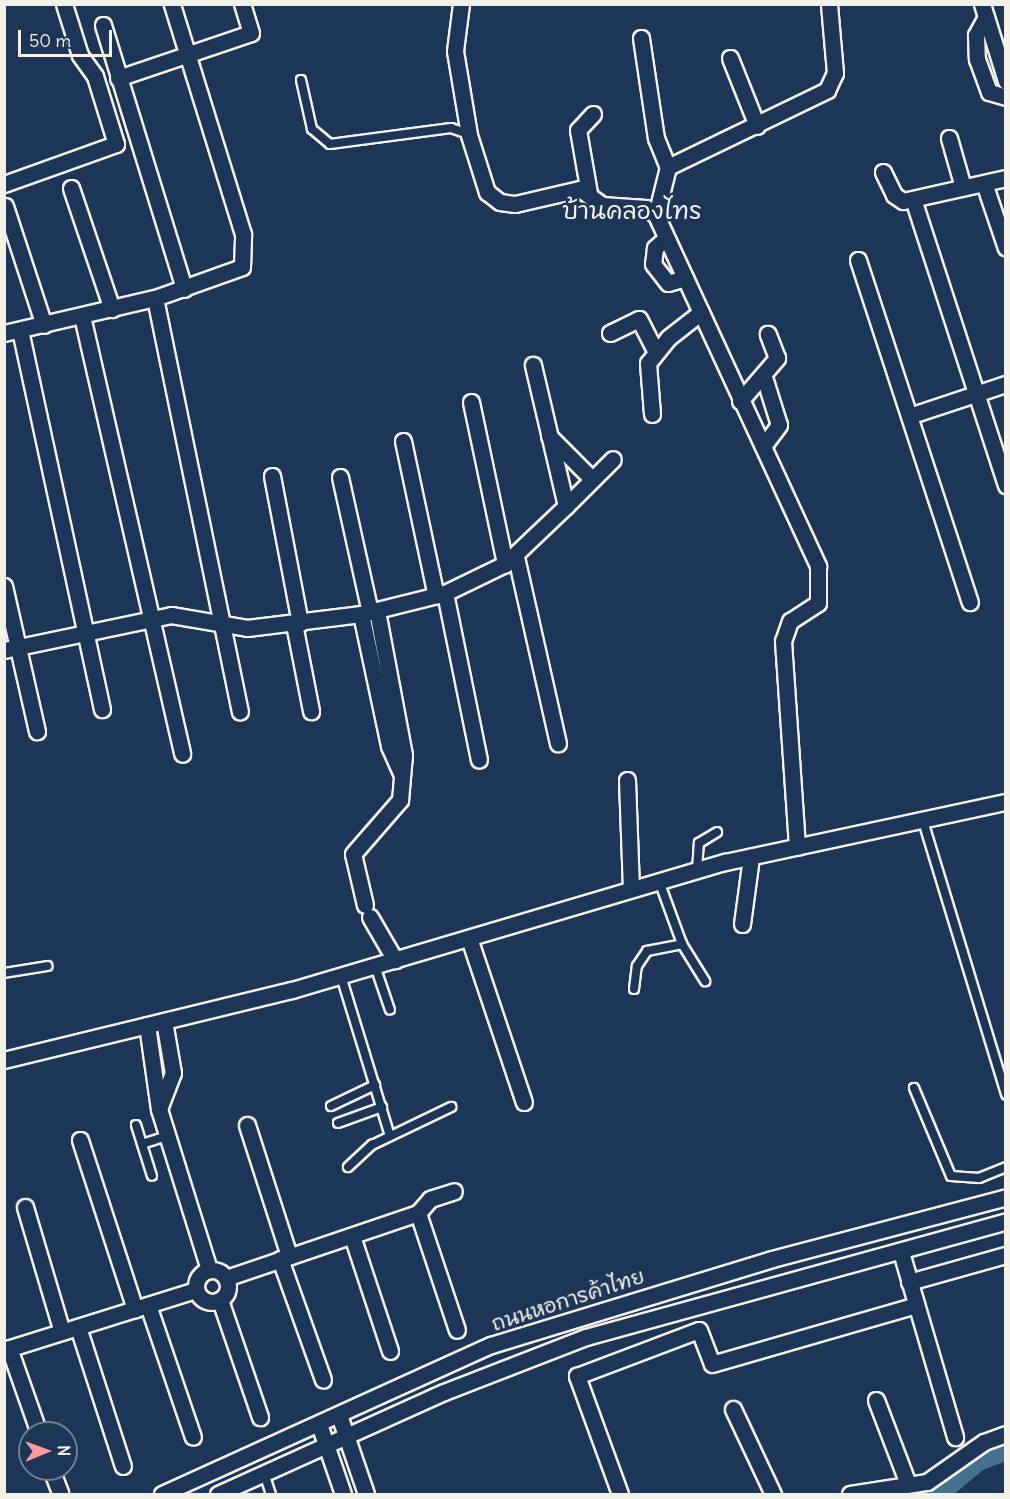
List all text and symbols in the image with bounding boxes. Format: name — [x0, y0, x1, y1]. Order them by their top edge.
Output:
scale bar — [21, 18, 116, 56]
text: 50 m — [29, 29, 71, 52]
district label: บ้านคลองไทร — [562, 197, 702, 225]
street label: ถนนหอการค้าไทย — [488, 1263, 648, 1337]
north arrow — [18, 1421, 78, 1481]
text: N — [54, 1445, 74, 1456]

